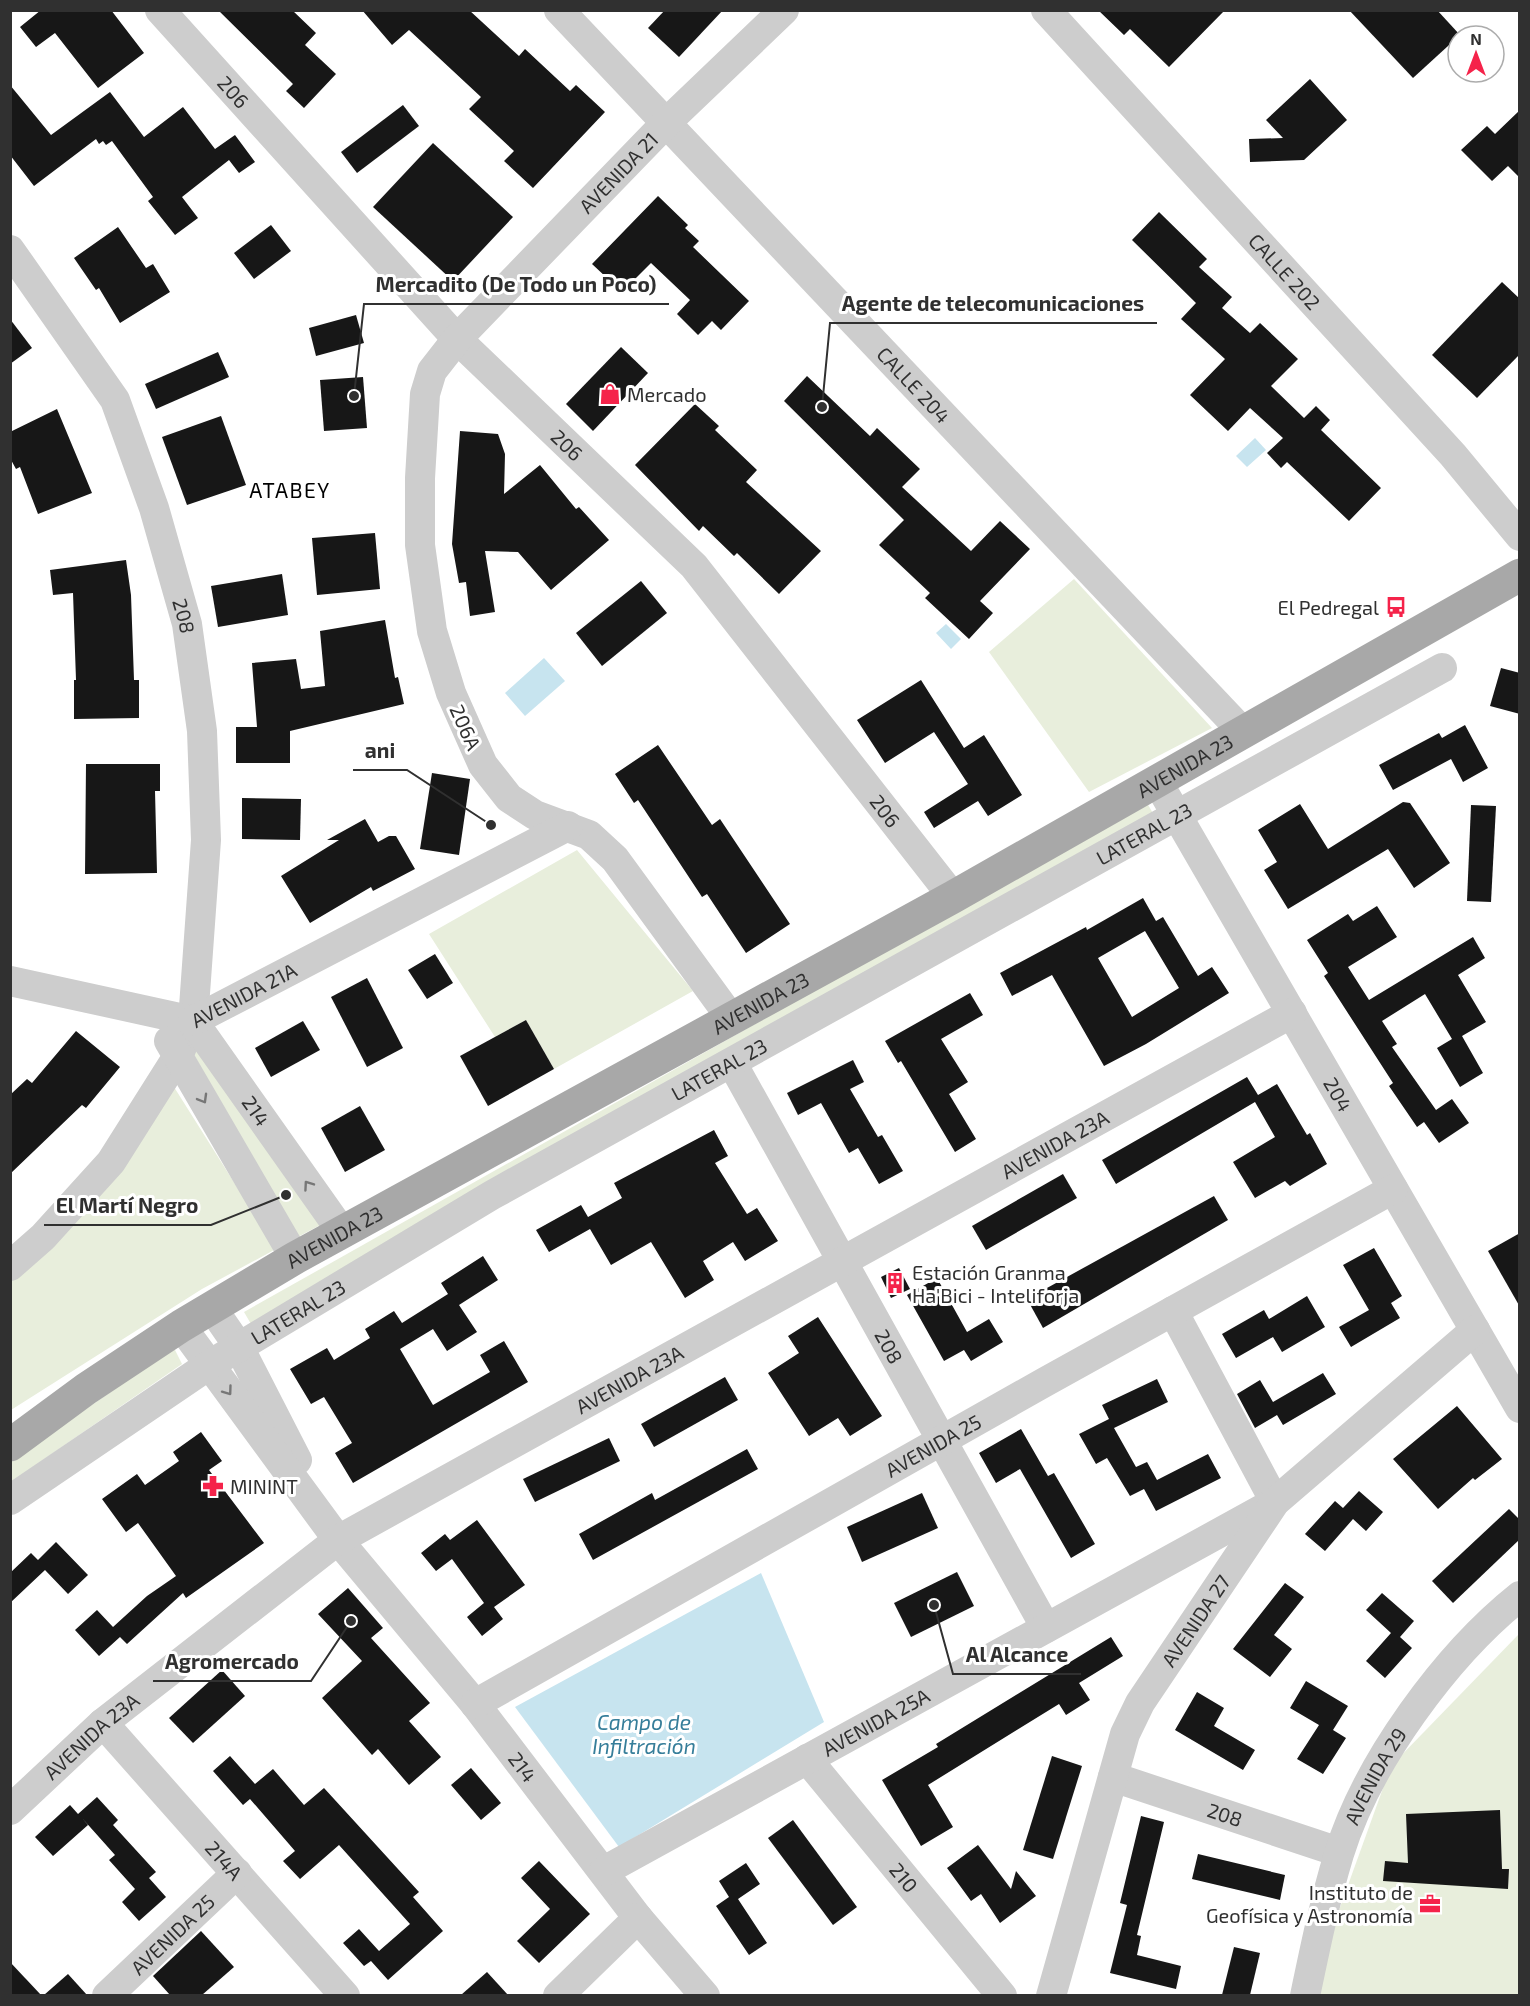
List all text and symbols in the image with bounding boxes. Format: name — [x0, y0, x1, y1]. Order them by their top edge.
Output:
north arrow — [1446, 24, 1506, 84]
text: N — [1470, 29, 1482, 48]
street label: 206 — [213, 71, 254, 113]
street label: AVENIDA 21 — [574, 127, 663, 218]
street label: CALLE 202 — [1244, 228, 1326, 314]
callout: Mercadito (De Todo un Poco) — [364, 265, 669, 304]
text: Mercadito (De Todo un Poco) — [376, 271, 656, 296]
callout: Agente de telecomunicaciones — [830, 284, 1157, 323]
text: Agente de telecomunicaciones — [842, 290, 1144, 315]
street label: CALLE 204 — [872, 342, 956, 428]
shop icon: Mercado — [598, 382, 622, 406]
place label: Mercado — [627, 382, 707, 406]
street label: 206 — [546, 424, 588, 465]
district label: ATABEY — [249, 477, 331, 502]
street label: 208 — [168, 595, 200, 635]
place label: El Pedregal — [1278, 595, 1379, 619]
bus stop icon: El Pedregal — [1384, 595, 1408, 619]
street label: 206A — [445, 701, 487, 754]
street label: AVENIDA 23 — [1132, 729, 1237, 802]
callout: ani — [353, 731, 407, 770]
text: ani — [365, 737, 395, 762]
street label: 206 — [865, 790, 906, 832]
street label: LATERAL 23 — [1092, 797, 1196, 870]
street label: AVENIDA 21A — [187, 957, 301, 1032]
street label: AVENIDA 23 — [708, 967, 813, 1039]
street label: LATERAL 23 — [667, 1033, 771, 1105]
street label: 204 — [1319, 1073, 1358, 1116]
street label: 214 — [237, 1091, 275, 1130]
one-way arrow — [196, 1093, 207, 1103]
street label: AVENIDA 23A — [997, 1105, 1113, 1183]
one-way arrow — [304, 1180, 315, 1191]
callout: El Martí Negro — [44, 1186, 211, 1225]
text: El Martí Negro — [56, 1192, 198, 1217]
street label: AVENIDA 23 — [282, 1200, 387, 1273]
place label: Estación Granma Ha'Bici - Inteliforja — [912, 1260, 1079, 1307]
building icon: Estación Granma Ha'Bici - Inteliforja — [883, 1271, 907, 1295]
street label: LATERAL 23 — [246, 1274, 349, 1349]
street label: 208 — [870, 1325, 908, 1368]
street label: AVENIDA 23A — [571, 1340, 688, 1418]
one-way arrow — [220, 1384, 231, 1395]
street label: AVENIDA 25 — [881, 1409, 985, 1482]
pharmacy icon: MININT — [201, 1474, 225, 1498]
place label: MININT — [230, 1474, 298, 1498]
street label: AVENIDA 27 — [1156, 1570, 1235, 1671]
callout: Al Alcance — [953, 1635, 1081, 1674]
text: Al Alcance — [966, 1641, 1068, 1666]
callout: Agromercado — [153, 1642, 311, 1681]
text: Agromercado — [165, 1648, 299, 1673]
street label: AVENIDA 25A — [818, 1682, 934, 1761]
street label: AVENIDA 23A — [39, 1687, 144, 1784]
water label: Campo de Infiltración — [592, 1709, 696, 1758]
street label: AVENIDA 29 — [1339, 1723, 1411, 1828]
street label: 214 — [504, 1747, 542, 1787]
street label: 208 — [1204, 1797, 1246, 1831]
street label: 214A — [201, 1836, 248, 1885]
street label: 210 — [885, 1857, 923, 1897]
place label: Instituto de Geofísica y Astronomía — [1206, 1880, 1413, 1927]
street label: AVENIDA 25 — [126, 1889, 219, 1979]
office icon: Instituto de Geofísica y Astronomía — [1418, 1892, 1442, 1916]

